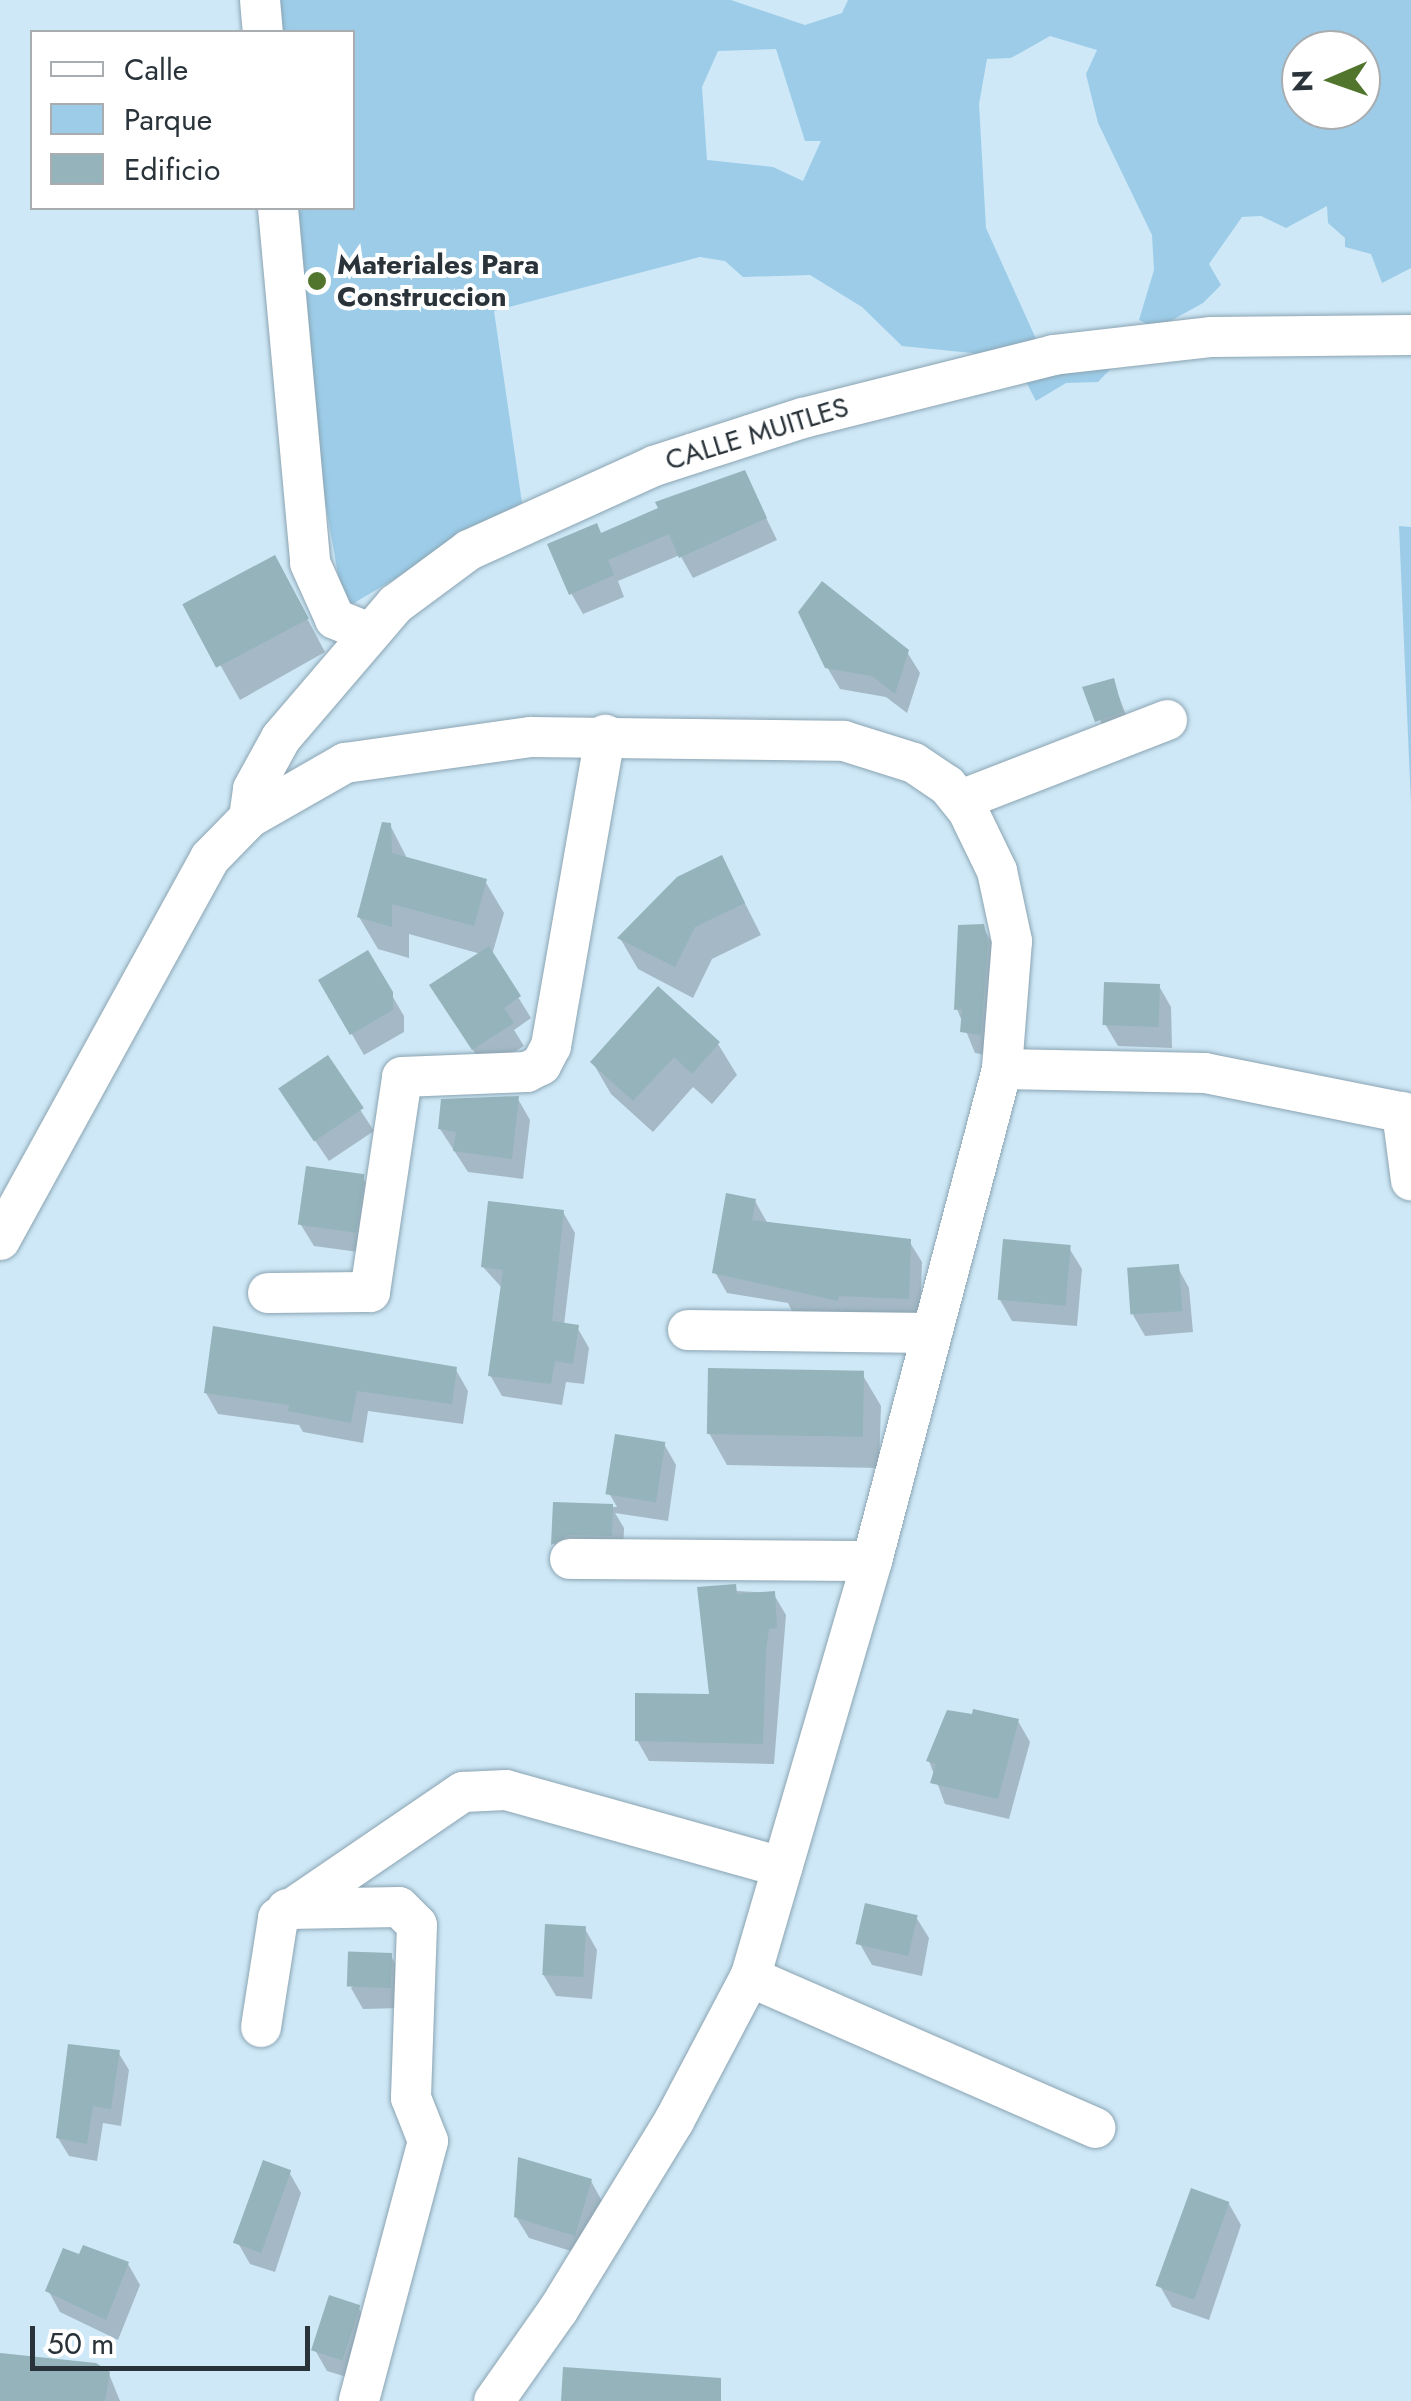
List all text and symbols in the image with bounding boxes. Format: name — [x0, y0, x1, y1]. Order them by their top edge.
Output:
legend — [30, 30, 355, 210]
north arrow — [1281, 30, 1381, 130]
text: Calle — [124, 48, 188, 91]
text: N — [1282, 69, 1323, 93]
text: Parque — [124, 98, 212, 141]
text: Edificio — [124, 148, 220, 191]
place label: Materiales Para Construccion — [337, 248, 539, 314]
marker: Materiales Para Construccion — [306, 270, 328, 292]
street label: CALLE MUITLES — [661, 390, 853, 478]
scale bar — [35, 2306, 315, 2368]
text: 50 m — [47, 2322, 114, 2365]

